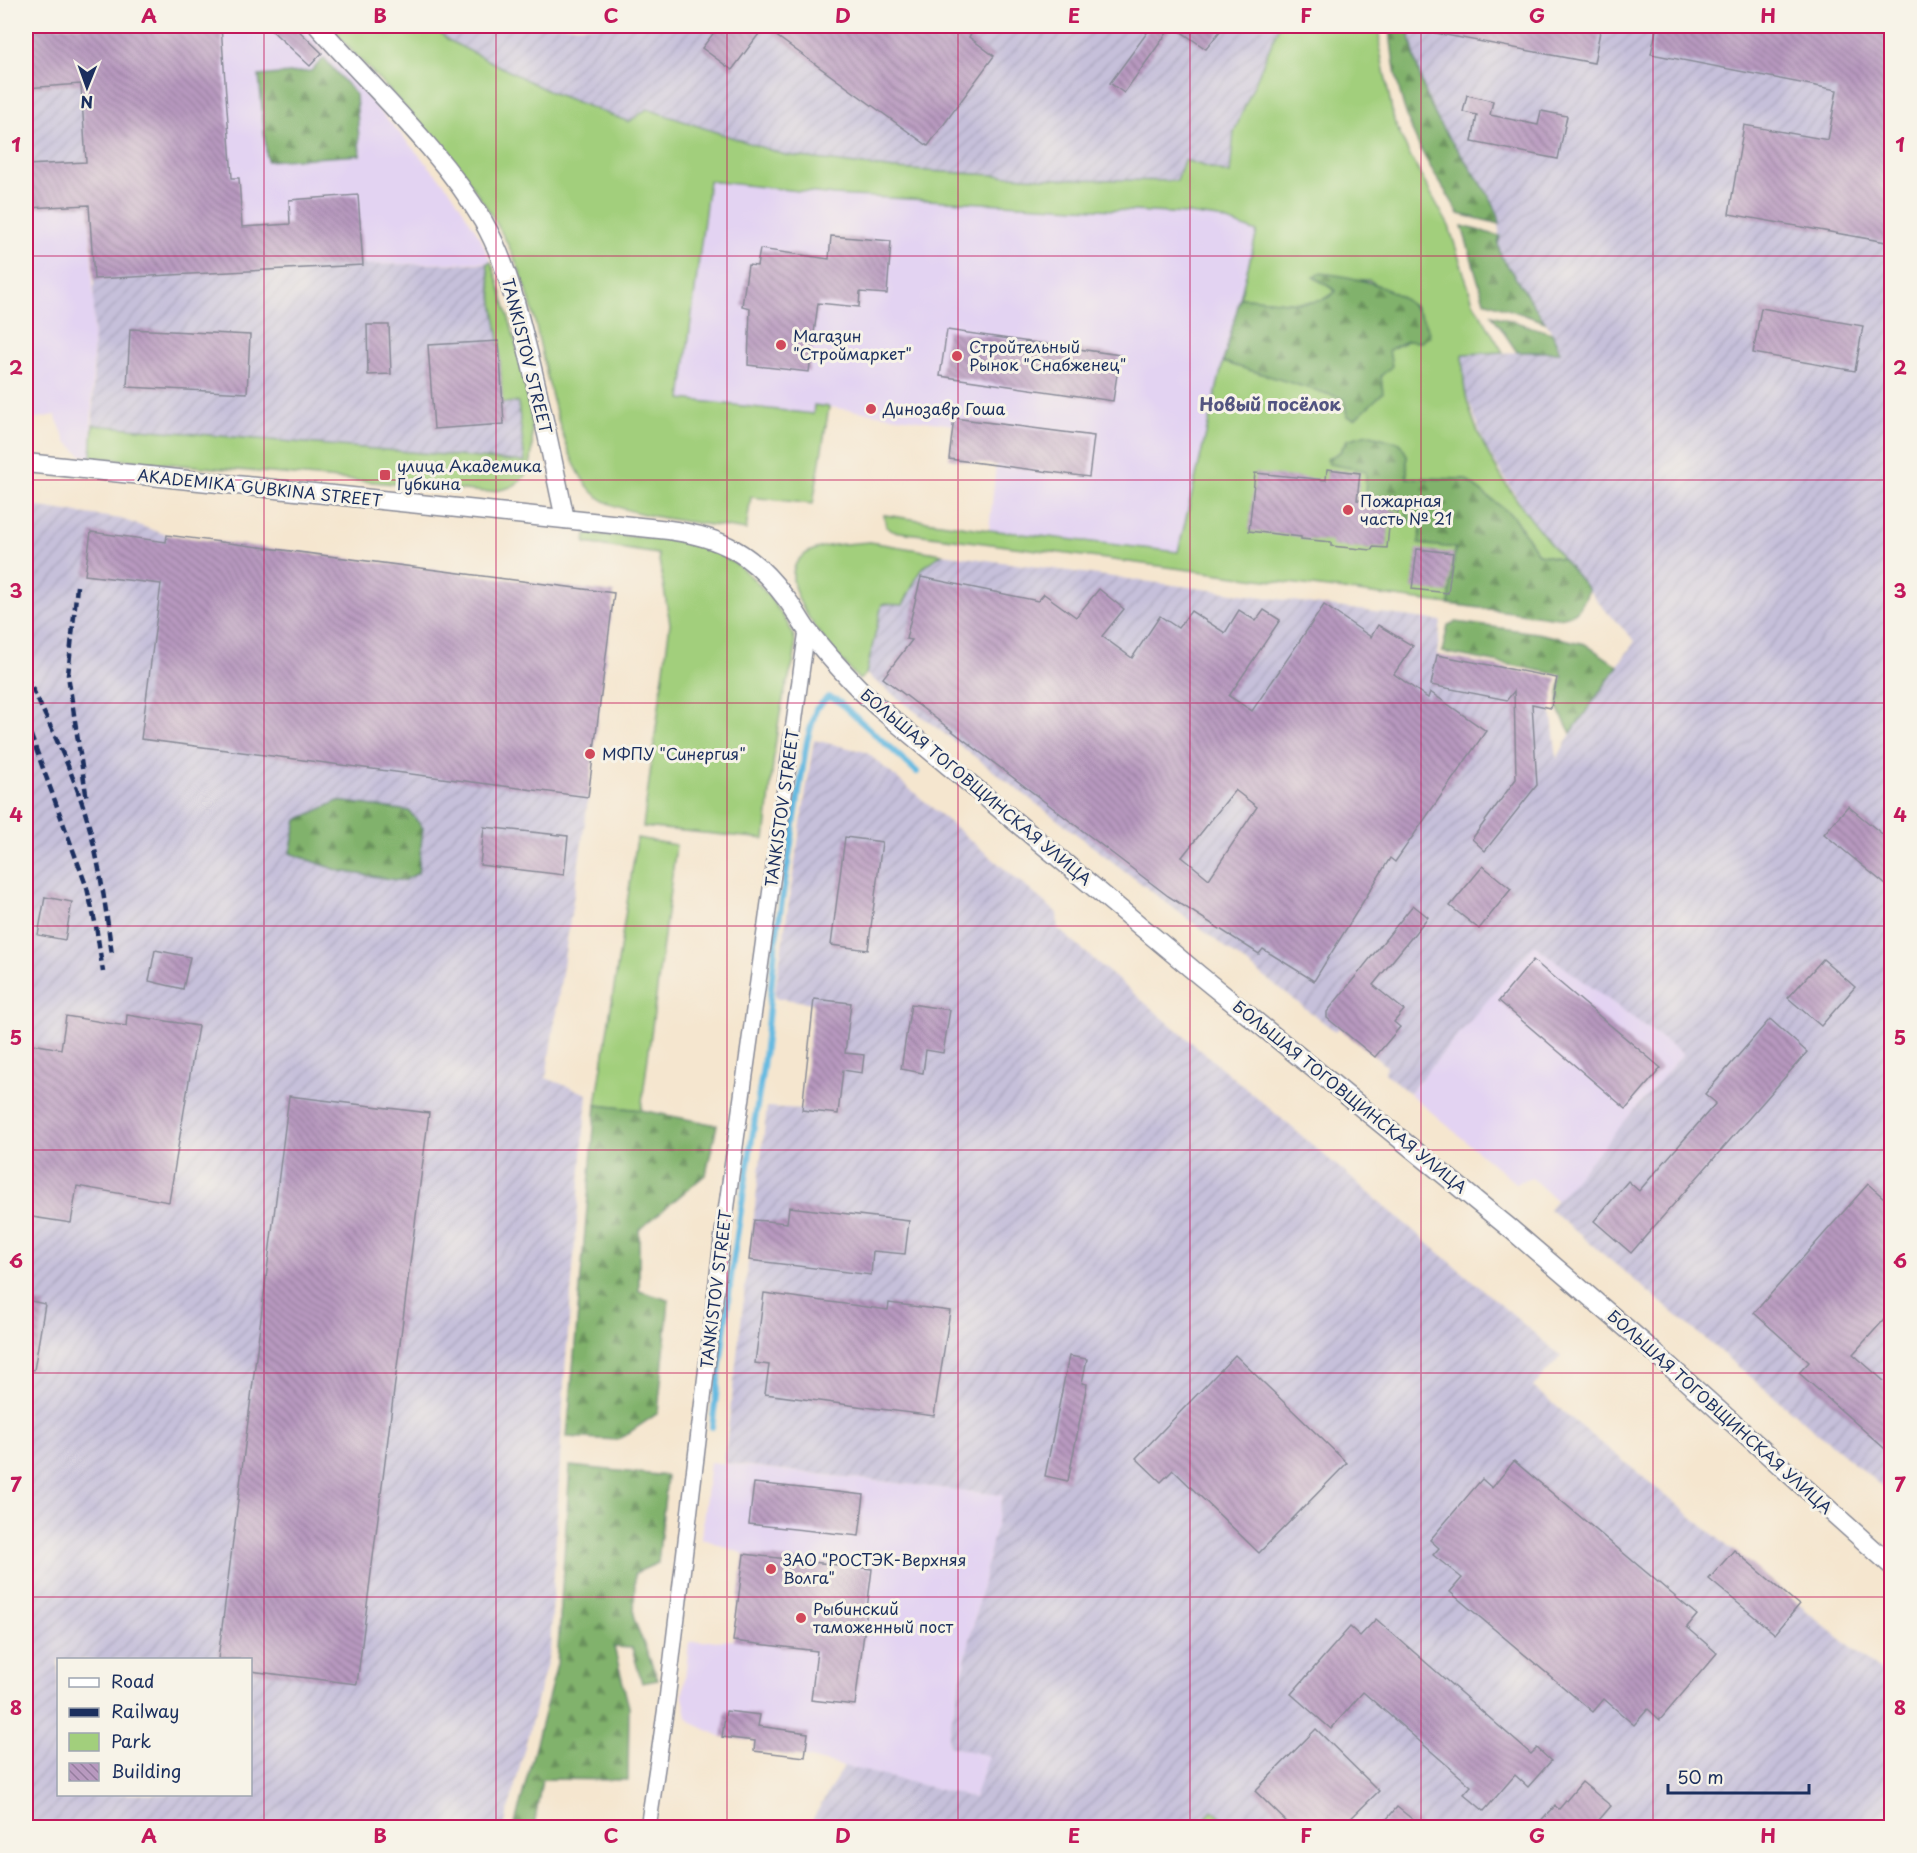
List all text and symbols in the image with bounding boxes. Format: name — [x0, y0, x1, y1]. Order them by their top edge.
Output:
text: A — [141, 0, 157, 30]
text: B — [373, 0, 387, 30]
text: C — [603, 0, 619, 30]
text: D — [835, 0, 851, 30]
text: E — [1068, 0, 1080, 30]
text: F — [1300, 0, 1312, 30]
text: G — [1529, 0, 1545, 30]
text: H — [1760, 0, 1776, 30]
north arrow — [57, 57, 117, 117]
text: N — [80, 91, 93, 115]
text: 1 — [11, 129, 21, 159]
text: 1 — [1895, 129, 1905, 159]
street label: TANKISTOV STREET — [497, 275, 559, 436]
place label: Магазин "Строймаркет" — [793, 323, 912, 365]
place label: Стройтельный Рынок "Снабженец" — [969, 334, 1126, 376]
marker: Магазин "Строймаркет" — [774, 338, 788, 352]
marker: Стройтельный Рынок "Снабженец" — [950, 349, 964, 363]
text: 2 — [9, 352, 23, 382]
text: 2 — [1893, 352, 1907, 382]
district label: Новый посёлок — [1199, 390, 1341, 417]
place label: Динозавр Гоша — [882, 396, 1005, 420]
marker: Динозавр Гоша — [864, 402, 878, 416]
place label: улица Академика Губкина — [397, 453, 542, 495]
street label: AKADEMIKA GUBKINA STREET — [137, 462, 384, 512]
marker: улица Академика Губкина — [378, 468, 392, 482]
place label: Пожарная часть № 21 — [1360, 488, 1452, 530]
marker: Пожарная часть № 21 — [1341, 503, 1355, 517]
text: 3 — [9, 575, 23, 605]
text: 3 — [1893, 575, 1907, 605]
street label: БОЛЬШАЯ ТОГОВЩИНСКАЯ УЛИЦА — [856, 682, 1097, 890]
street label: TANKISTOV STREET — [758, 727, 804, 889]
place label: МФПУ "Синергия" — [602, 741, 746, 765]
marker: МФПУ "Синергия" — [583, 747, 597, 761]
text: 4 — [9, 799, 23, 829]
text: 4 — [1893, 799, 1907, 829]
street label: БОЛЬШАЯ ТОГОВЩИНСКАЯ УЛИЦА — [1228, 994, 1473, 1198]
text: 5 — [10, 1022, 22, 1052]
text: 5 — [1894, 1022, 1906, 1052]
street label: TANKISTOV STREET — [693, 1208, 737, 1370]
text: 6 — [9, 1245, 23, 1275]
text: 6 — [1893, 1245, 1907, 1275]
street label: БОЛЬШАЯ ТОГОВЩИНСКАЯ УЛИЦА — [1603, 1304, 1838, 1519]
text: 7 — [10, 1469, 22, 1499]
text: 7 — [1894, 1469, 1906, 1499]
place label: ЗАО "РОСТЭК-Верхняя Волга" — [783, 1547, 966, 1589]
marker: ЗАО "РОСТЭК-Верхняя Волга" — [764, 1562, 778, 1576]
place label: Рыбинский таможенный пост — [813, 1596, 954, 1638]
marker: Рыбинский таможенный пост — [794, 1611, 808, 1625]
legend — [57, 1658, 252, 1796]
text: Road — [111, 1667, 155, 1694]
text: 8 — [10, 1692, 22, 1722]
text: 8 — [1894, 1692, 1906, 1722]
text: Railway — [111, 1697, 179, 1724]
text: Park — [111, 1727, 151, 1754]
text: Building — [111, 1757, 181, 1784]
scale bar — [1668, 1757, 1809, 1795]
text: 50 m — [1677, 1763, 1724, 1790]
text: A — [141, 1820, 157, 1850]
text: B — [373, 1820, 387, 1850]
text: C — [603, 1820, 619, 1850]
text: D — [835, 1820, 851, 1850]
text: E — [1068, 1820, 1080, 1850]
text: F — [1300, 1820, 1312, 1850]
text: G — [1529, 1820, 1545, 1850]
text: H — [1760, 1820, 1776, 1850]

